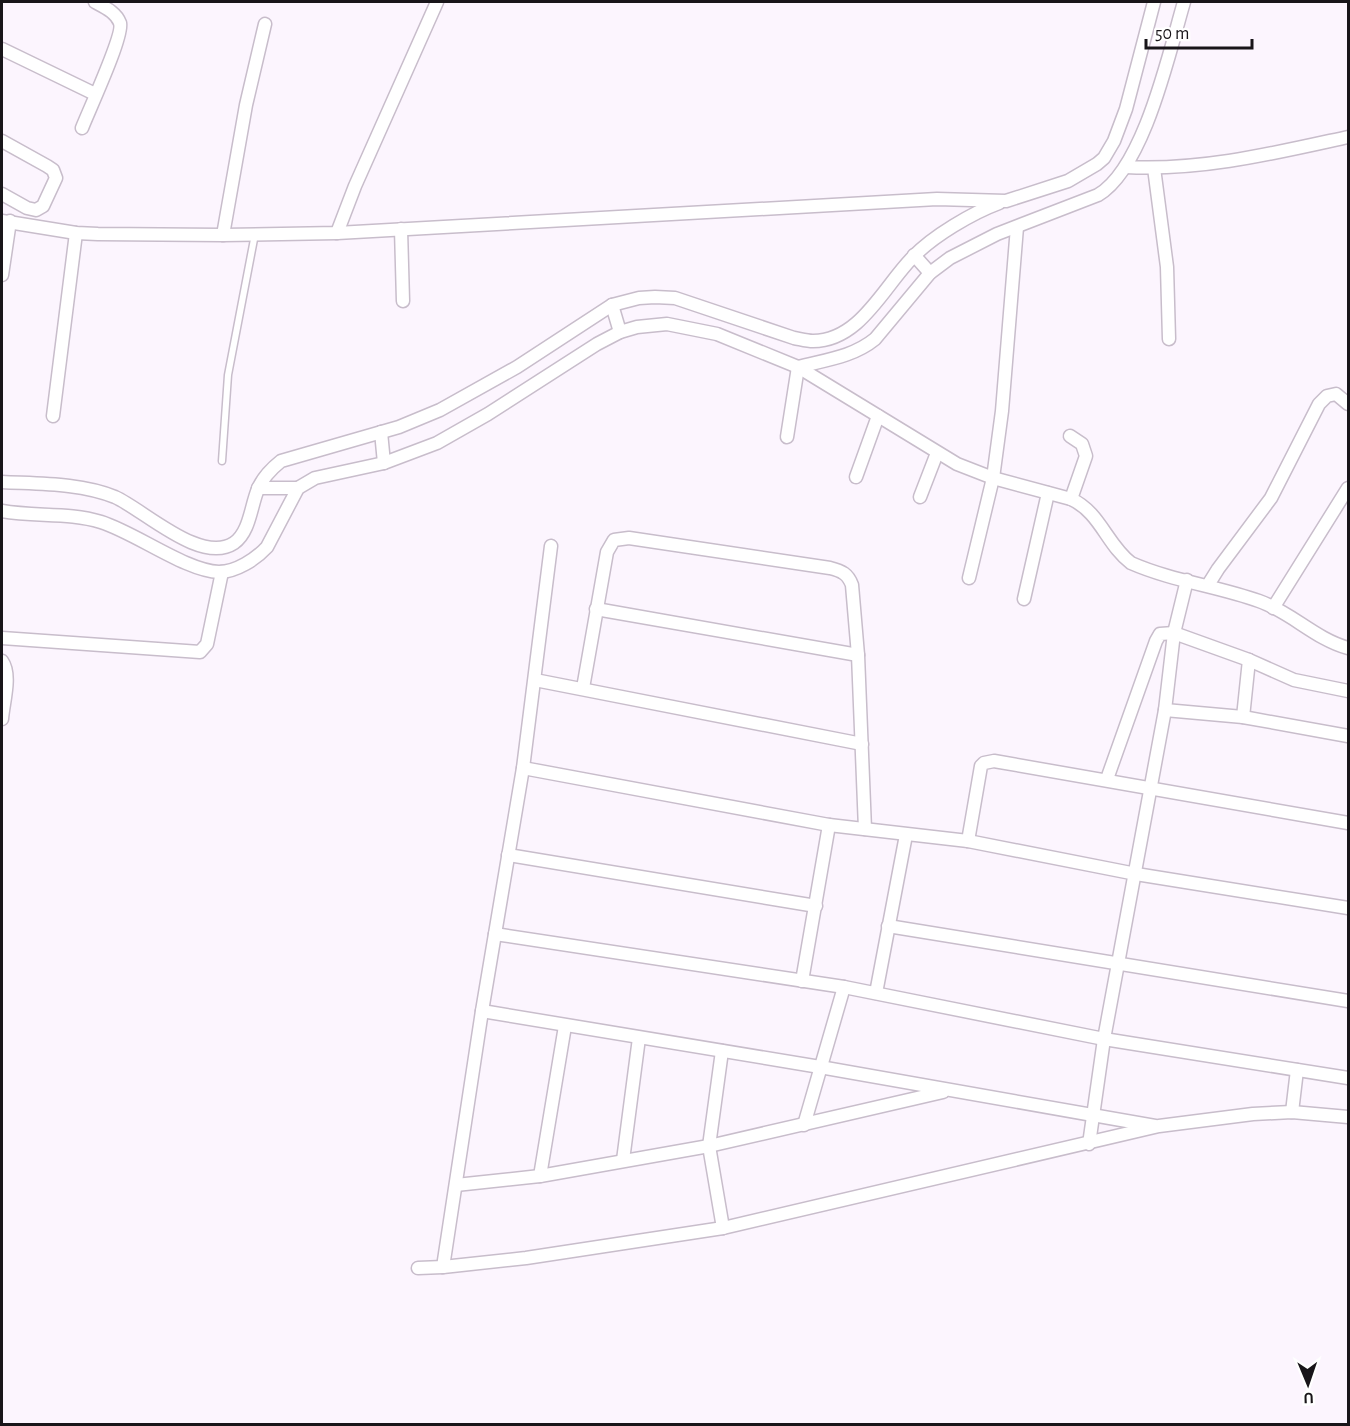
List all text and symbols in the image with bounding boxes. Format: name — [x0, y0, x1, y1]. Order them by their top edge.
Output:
scale bar — [1146, 12, 1252, 50]
text: 50 m — [1155, 25, 1189, 43]
north arrow — [1278, 1354, 1338, 1414]
text: U — [1303, 1390, 1314, 1406]

